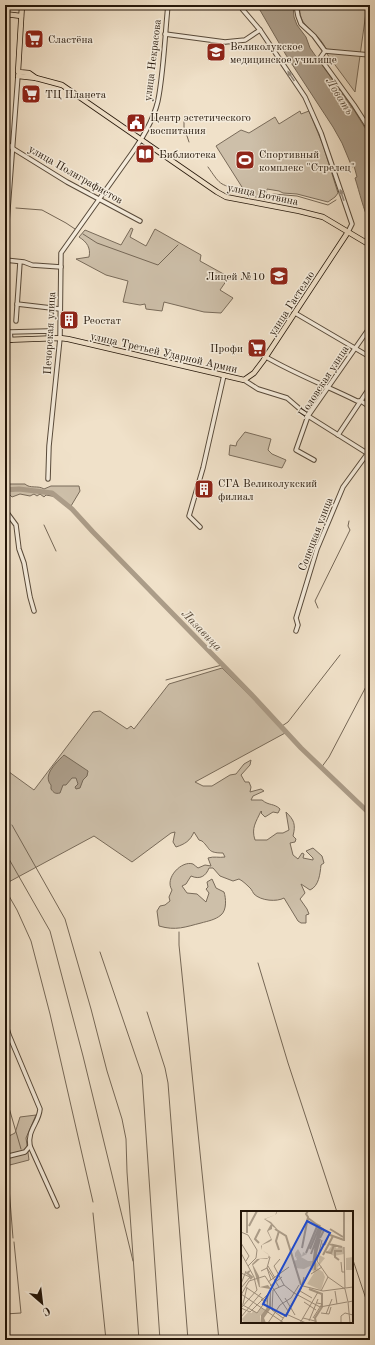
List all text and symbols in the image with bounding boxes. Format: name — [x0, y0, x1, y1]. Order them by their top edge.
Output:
street label: улица Некрасова — [143, 18, 164, 102]
supermarket icon: Сластёна — [23, 28, 45, 50]
place label: Сластёна — [48, 35, 93, 46]
school or university icon: Великолукское медицинское училище — [205, 41, 227, 63]
place label: Великолукское медицинское училище — [230, 42, 337, 66]
one-way arrow — [287, 71, 295, 81]
water label: Ловать — [323, 76, 355, 117]
supermarket icon: ТЦ Планета — [20, 83, 42, 105]
place label: ТЦ Планета — [45, 90, 107, 101]
public building icon: Центр эстетического воспитания — [125, 112, 147, 134]
place label: Центр эстетического воспитания — [150, 113, 251, 137]
library icon: Библиотека — [134, 143, 156, 165]
street label: улица Полиграфистов — [26, 144, 124, 207]
sports icon: Спортивный комплекс "Стрелец" — [234, 149, 256, 171]
place label: Библиотека — [159, 150, 217, 161]
place label: Спортивный комплекс "Стрелец" — [259, 150, 355, 174]
street label: улица Ботвина — [226, 183, 300, 208]
one-way arrow — [339, 189, 345, 201]
school or university icon: Лицей №10 — [268, 265, 290, 287]
street label: улица Гастелло — [267, 269, 317, 338]
place label: Лицей №10 — [206, 272, 265, 283]
street label: Печорская улица — [43, 291, 58, 375]
building icon: Реостат — [58, 309, 80, 331]
place label: Реостат — [83, 316, 121, 327]
street label: улица Третьей Ударной Армии — [89, 331, 238, 376]
supermarket icon: Профи — [246, 337, 268, 359]
place label: Профи — [210, 344, 243, 355]
street label: Половская улица — [297, 344, 352, 420]
building icon: СГА Великолукский филиал — [193, 478, 215, 500]
place label: СГА Великолукский филиал — [218, 479, 317, 503]
street label: Сопецкая улица — [297, 496, 336, 573]
water label: Лазавица — [179, 608, 224, 654]
inset map — [241, 1211, 353, 1323]
north arrow — [22, 1283, 62, 1323]
text: С — [40, 1304, 52, 1317]

